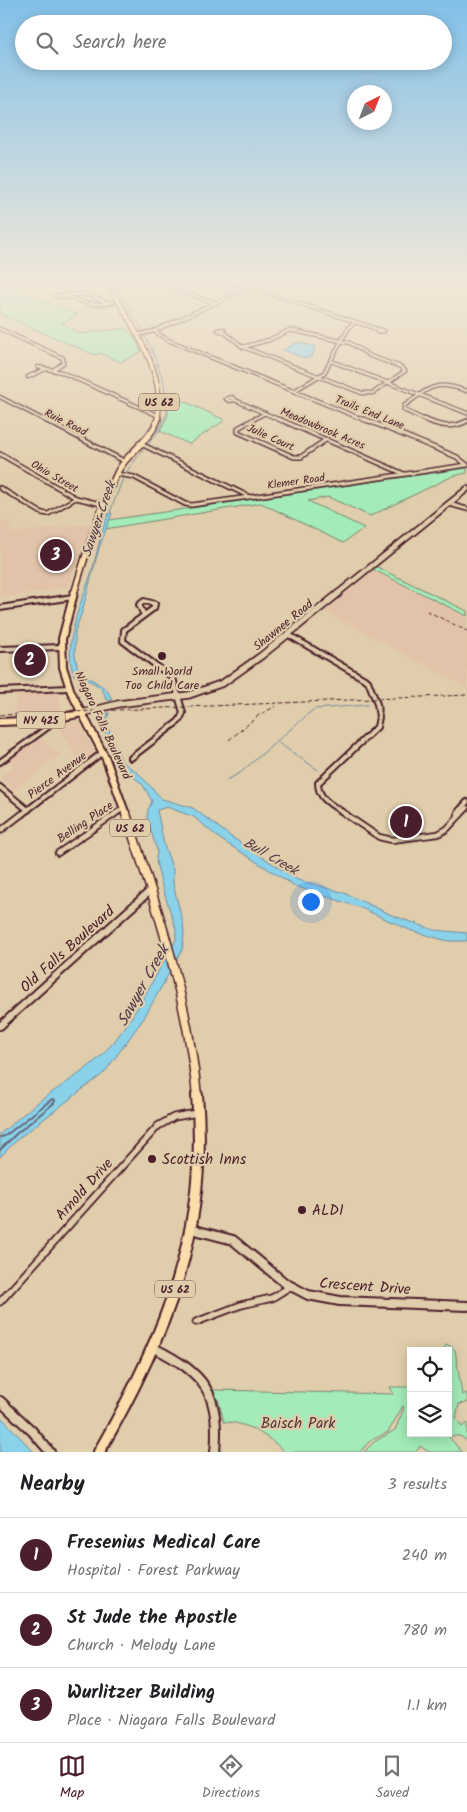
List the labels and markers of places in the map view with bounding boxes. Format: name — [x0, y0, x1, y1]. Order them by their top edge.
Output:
pin: 3 — [40, 536, 72, 574]
pin: 2 — [14, 641, 46, 679]
marker: Small World Too Child Care — [156, 650, 168, 662]
place label: Small World Too Child Care — [125, 662, 200, 695]
pin: 1 — [390, 803, 422, 841]
place label: Scottish Inns — [162, 1148, 247, 1172]
marker: Scottish Inns — [146, 1153, 158, 1165]
place label: ALDI — [312, 1199, 344, 1223]
marker: ALDI — [296, 1204, 308, 1216]

